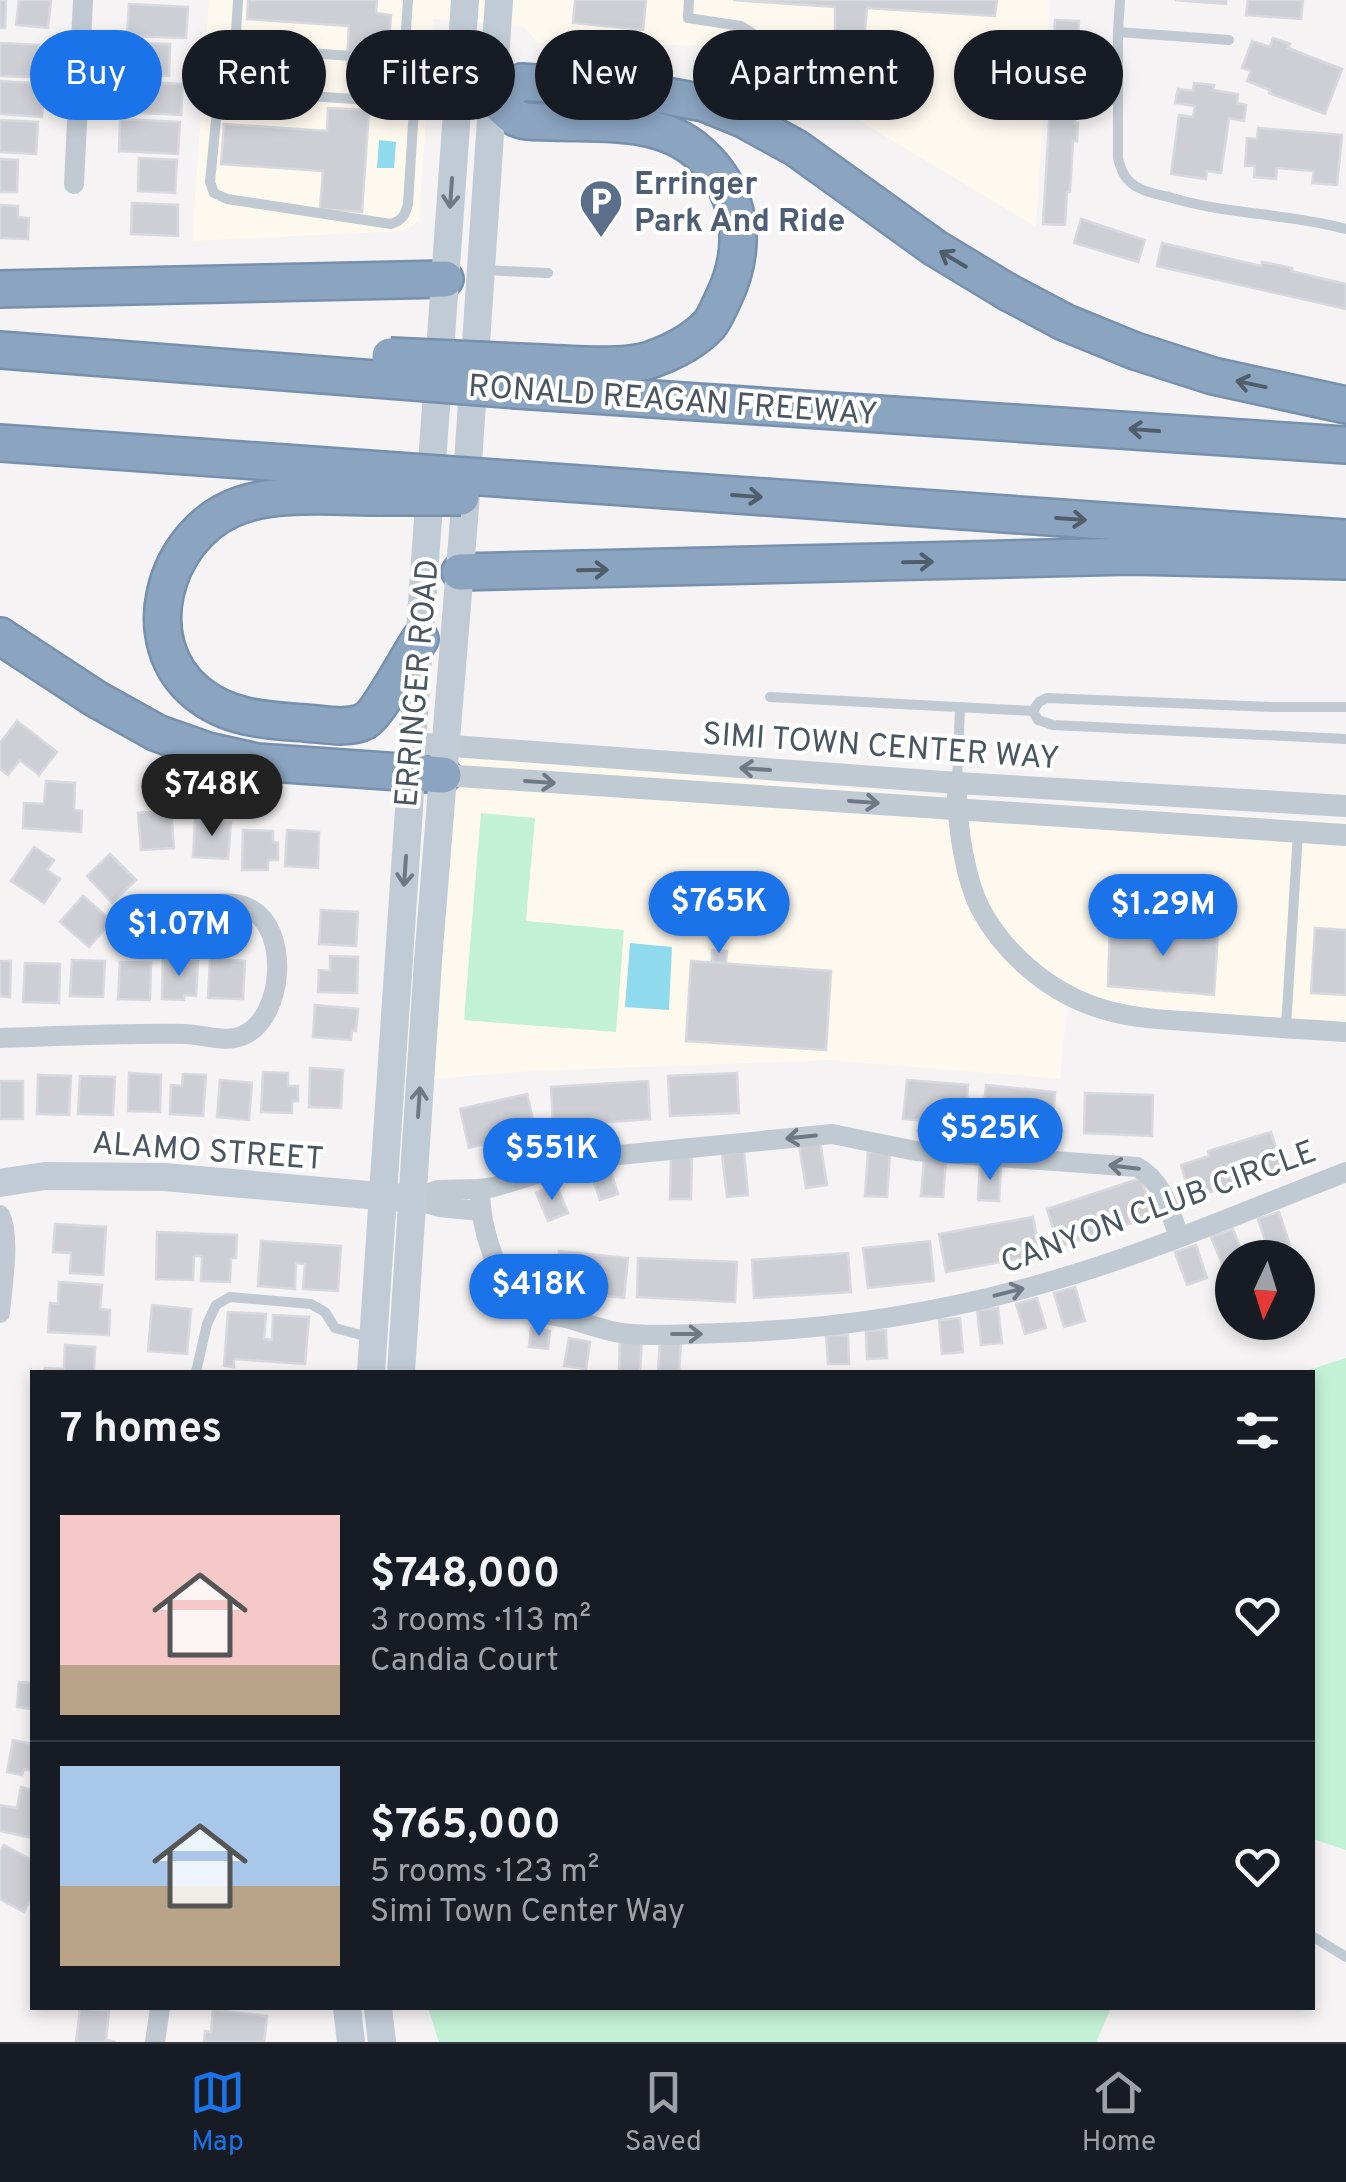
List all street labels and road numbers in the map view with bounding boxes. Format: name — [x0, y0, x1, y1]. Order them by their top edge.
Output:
street label: RONALD REAGAN FREEWAY — [467, 368, 879, 436]
street label: ERRINGER ROAD — [388, 557, 450, 809]
street label: SIMI TOWN CENTER WAY — [701, 716, 1061, 780]
street label: ALAMO STREET — [91, 1125, 325, 1181]
street label: CANYON CLUB CIRCLE — [996, 1133, 1322, 1285]

